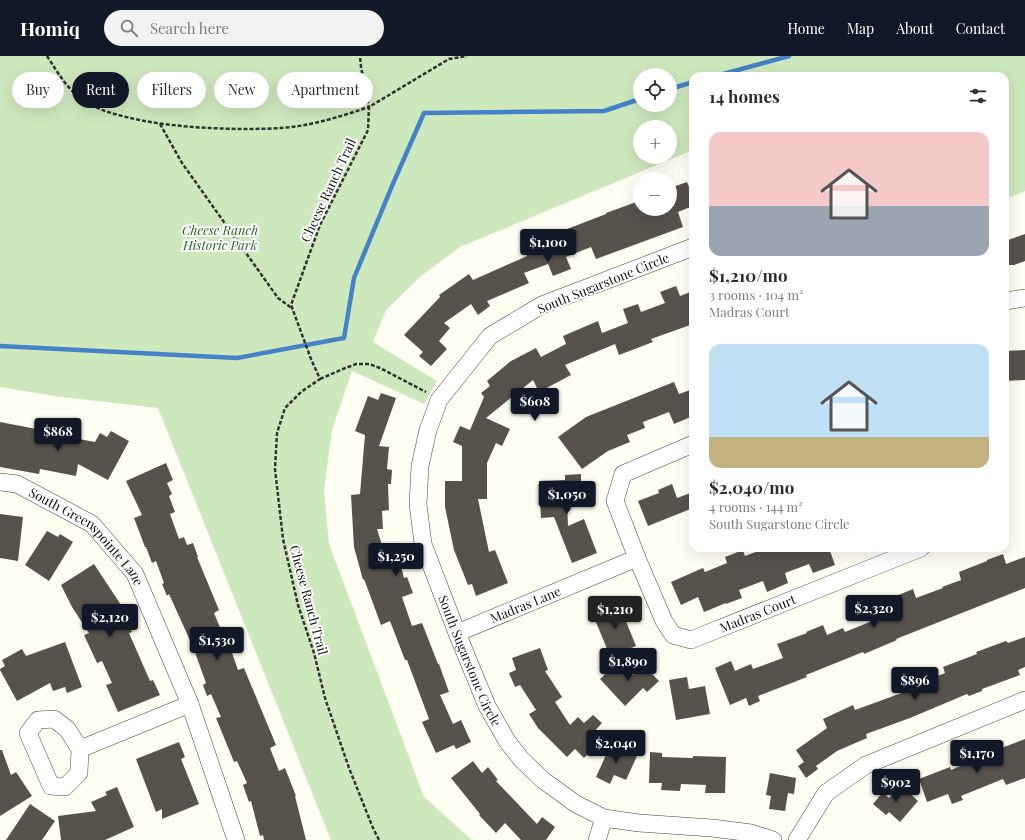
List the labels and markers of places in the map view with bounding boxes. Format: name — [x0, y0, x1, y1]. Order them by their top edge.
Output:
pin: $1,100 — [515, 229, 581, 263]
pin: $608 — [511, 388, 559, 422]
pin: $868 — [34, 418, 82, 452]
pin: $1,050 — [534, 481, 600, 515]
pin: $1,250 — [363, 543, 429, 577]
pin: $2,320 — [841, 595, 907, 629]
pin: $1,210 — [582, 596, 648, 630]
pin: $2,120 — [77, 604, 143, 638]
pin: $1,530 — [184, 627, 250, 661]
pin: $1,890 — [595, 648, 661, 682]
pin: $896 — [891, 667, 939, 701]
pin: $2,040 — [583, 730, 649, 764]
pin: $1,170 — [944, 740, 1010, 774]
pin: $902 — [872, 769, 920, 803]

